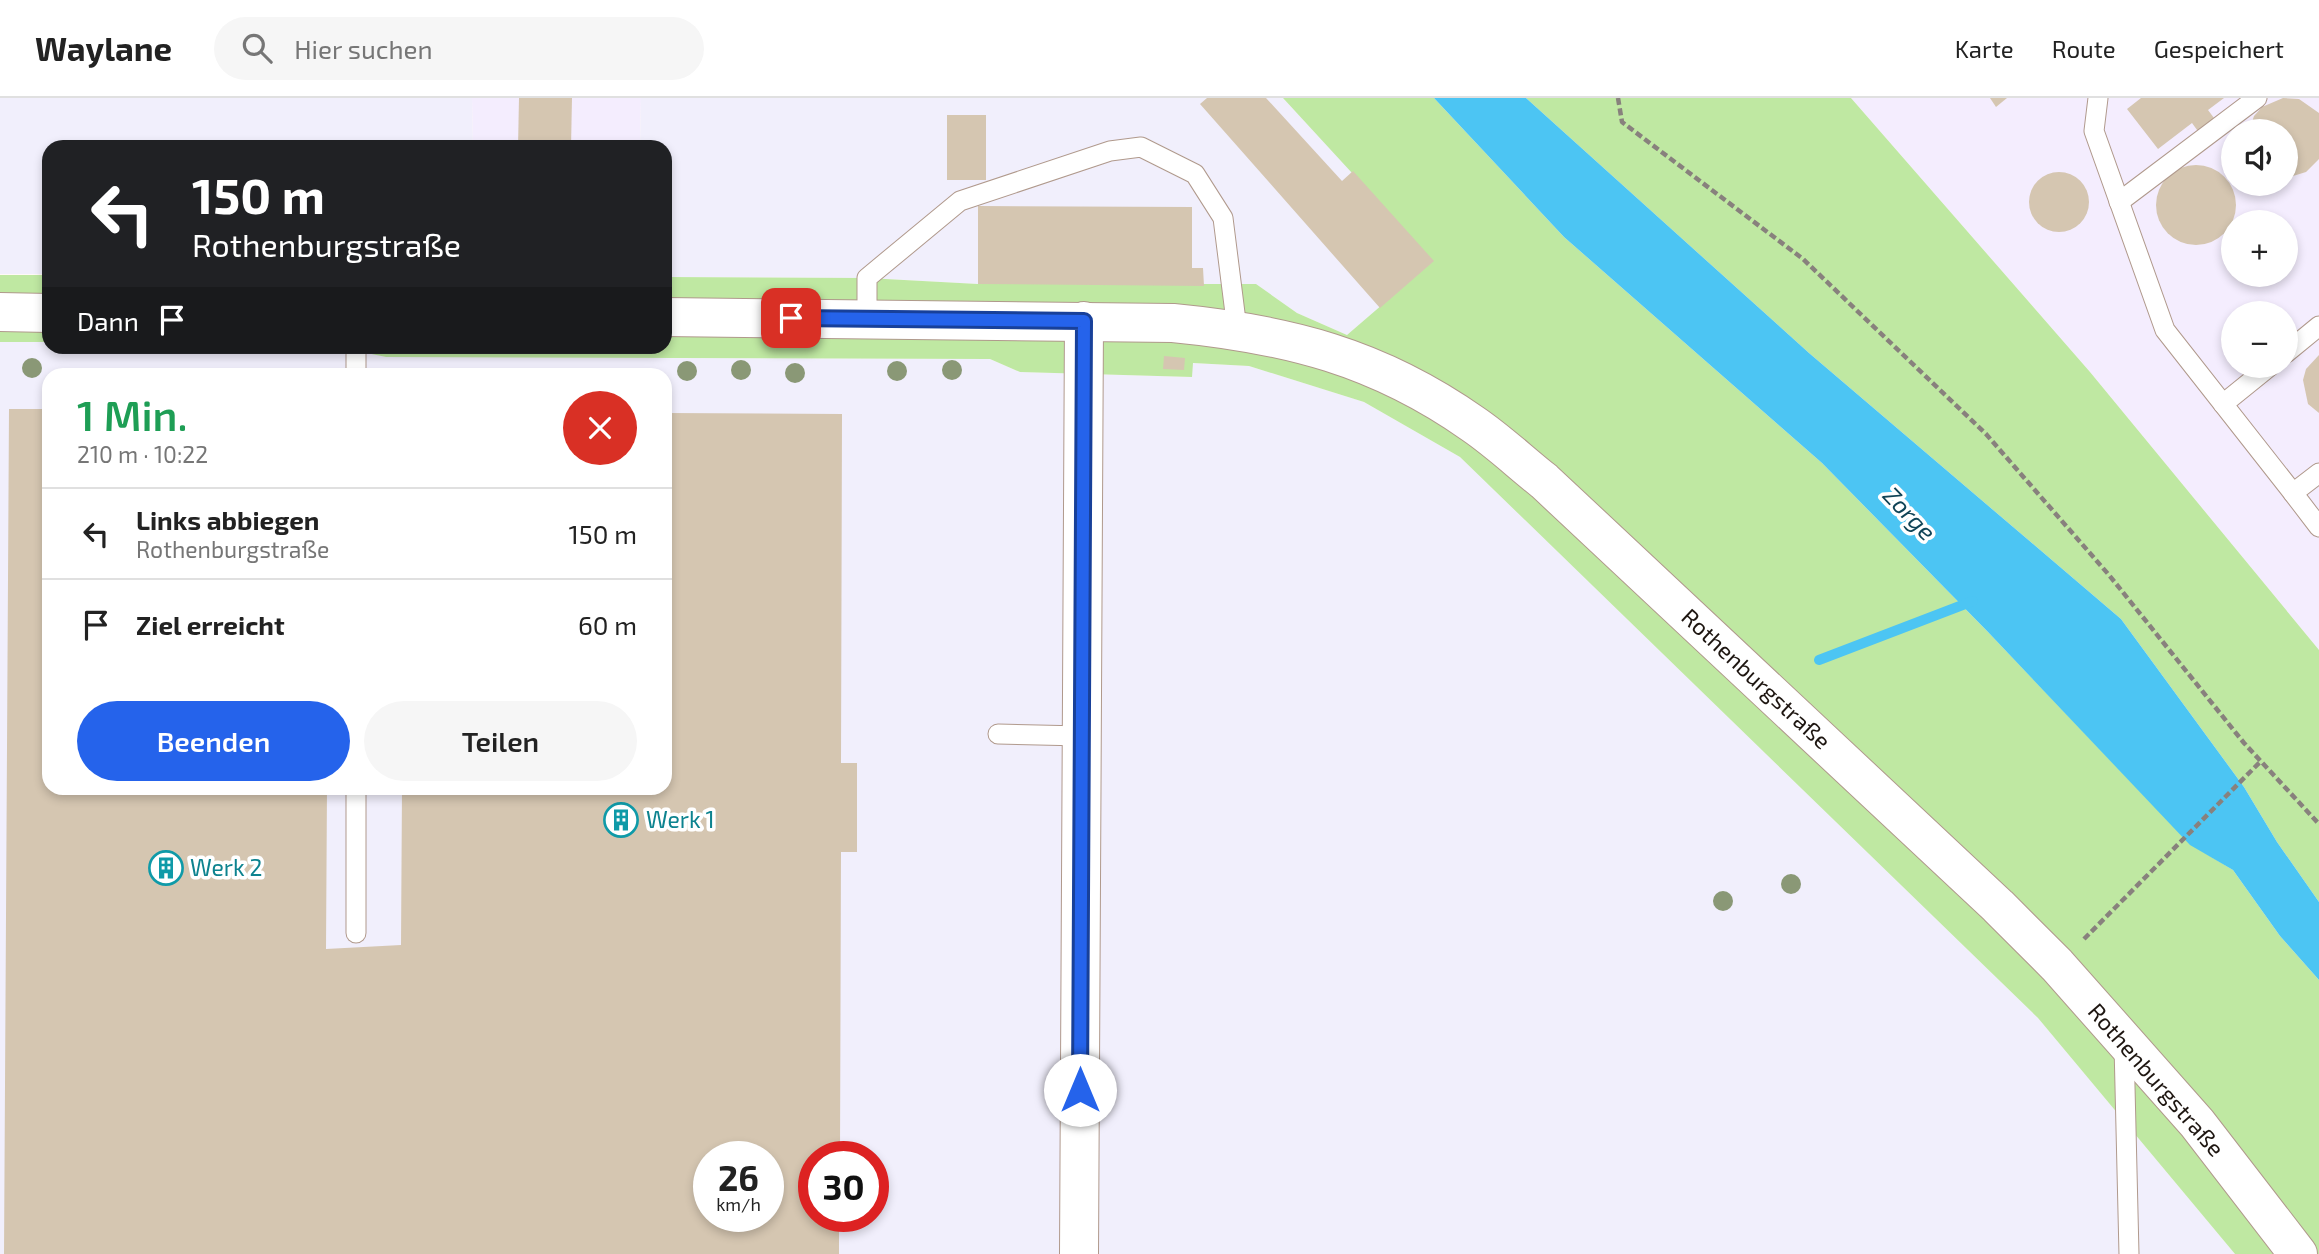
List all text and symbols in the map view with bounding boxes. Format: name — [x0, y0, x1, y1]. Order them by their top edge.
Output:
search box — [214, 17, 704, 80]
text: Waylane — [35, 28, 172, 68]
icon: search — [238, 29, 276, 67]
text: Hier suchen — [294, 33, 433, 64]
text: Karte — [1955, 34, 2014, 63]
text: Route — [2052, 34, 2116, 63]
text: Gespeichert — [2154, 34, 2284, 63]
map controls — [2221, 119, 2298, 378]
button: sound — [2221, 119, 2298, 196]
text: 150 m — [192, 165, 325, 224]
icon: left — [77, 168, 168, 259]
button: + — [2221, 210, 2298, 287]
text: Rothenburgstraße — [192, 225, 461, 263]
pin — [761, 288, 821, 348]
icon: arrive — [772, 299, 810, 337]
icon: arrive — [153, 301, 191, 339]
button: − — [2221, 301, 2298, 378]
text: Dann — [77, 305, 139, 336]
text: 1 Min. — [77, 389, 188, 439]
button: close — [563, 391, 637, 465]
text: 210 m · 10:22 — [77, 440, 208, 468]
water label: Zorge — [1878, 480, 1942, 546]
text: Links abbiegen — [136, 504, 320, 535]
icon: left — [77, 515, 115, 553]
text: 150 m — [568, 518, 637, 549]
text: Rothenburgstraße — [136, 535, 329, 563]
street label: Rothenburgstraße — [1676, 602, 1837, 754]
icon: arrive — [77, 606, 115, 644]
text: Ziel erreicht — [136, 609, 285, 640]
text: 60 m — [578, 609, 637, 640]
button: Beenden — [77, 701, 350, 781]
button: Teilen — [364, 701, 637, 781]
building icon: Werk 1 — [602, 801, 640, 839]
place label: Werk 1 — [646, 805, 715, 833]
building icon: Werk 2 — [147, 849, 185, 887]
place label: Werk 2 — [190, 853, 263, 881]
street label: Rothenburgstraße — [2083, 997, 2231, 1161]
position arrow — [1043, 1053, 1117, 1127]
speed limit sign: 30 — [798, 1141, 889, 1232]
text: 26 — [718, 1156, 759, 1198]
text: km/h — [716, 1193, 761, 1215]

